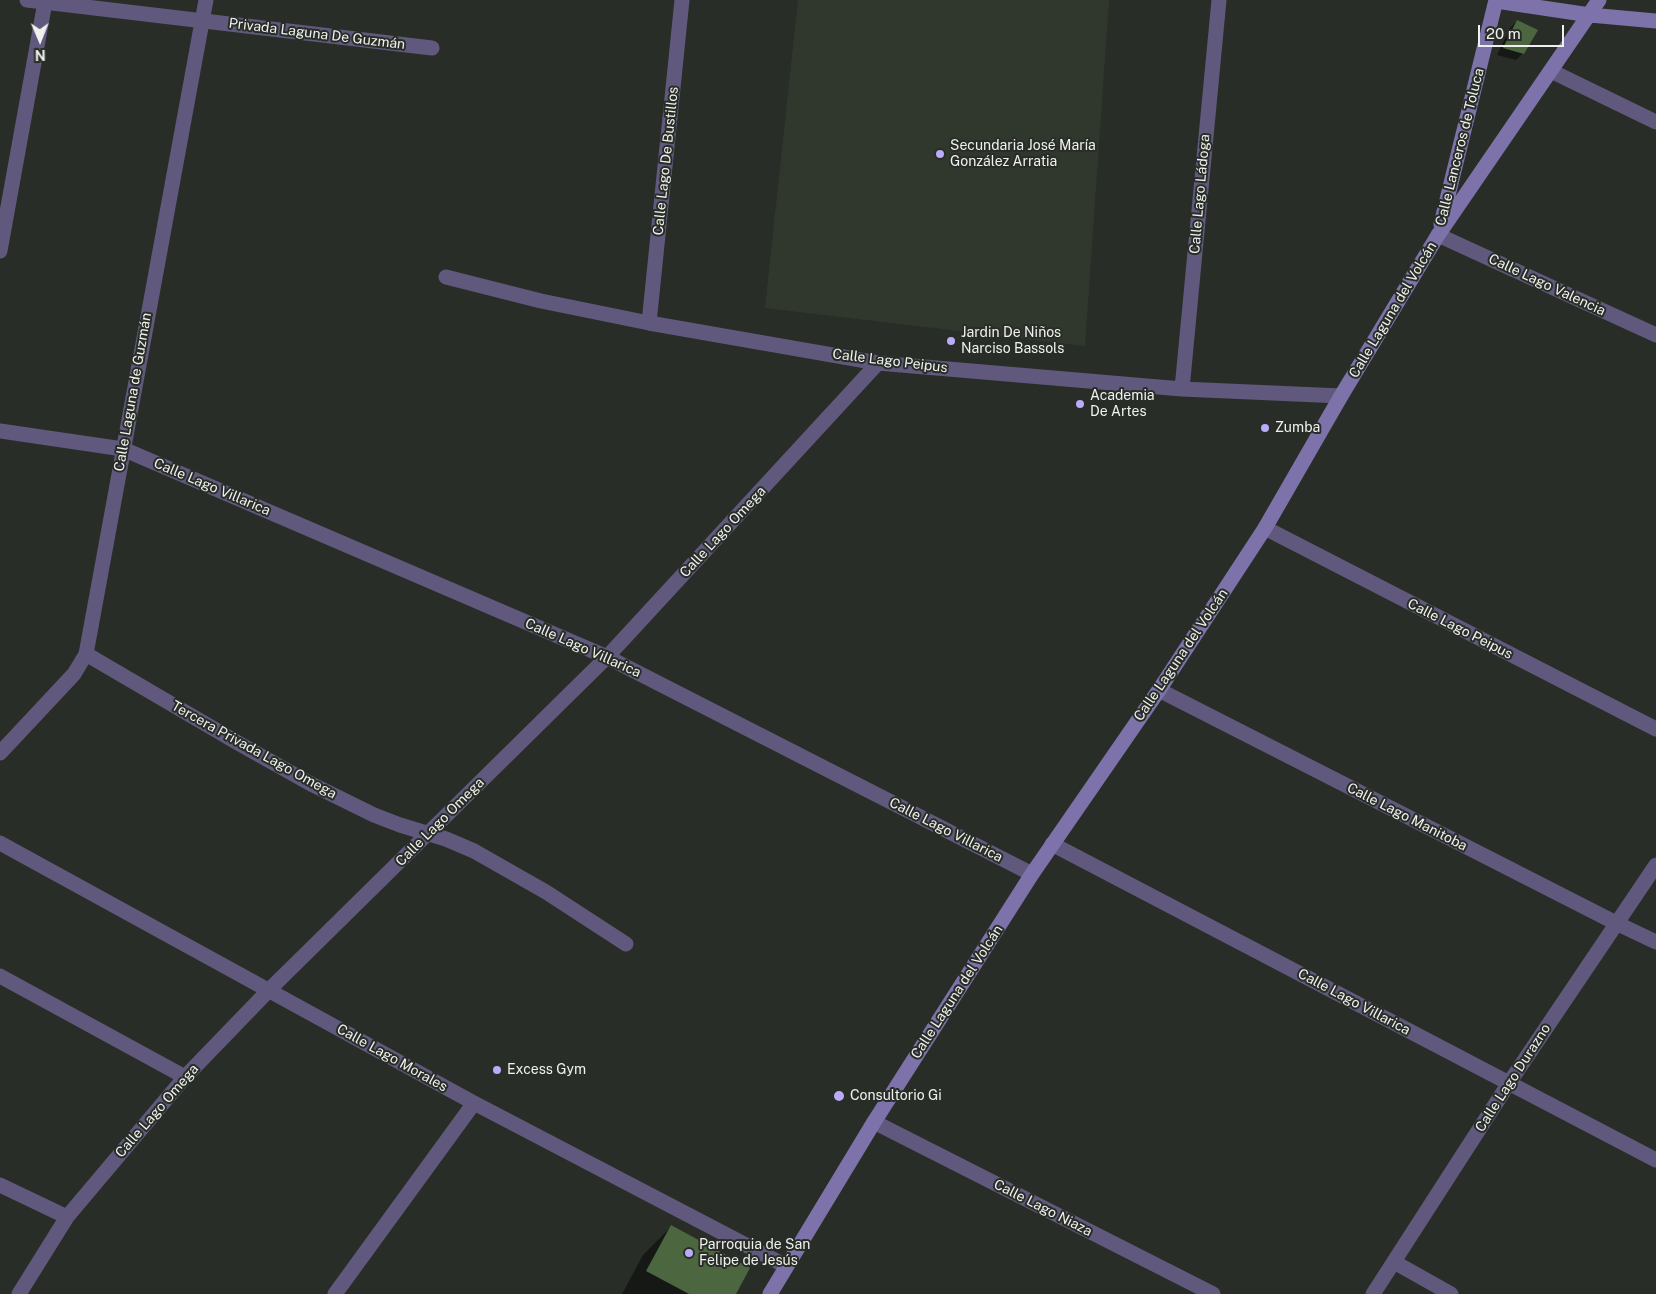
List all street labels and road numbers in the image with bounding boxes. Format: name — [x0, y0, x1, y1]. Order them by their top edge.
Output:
street label: Privada Laguna De Guzmán — [228, 15, 406, 53]
street label: Calle Lanceros de Toluca — [1432, 66, 1488, 228]
street label: Calle Lago De Bustillos — [650, 86, 682, 236]
street label: Calle Lago Ládoga — [1186, 133, 1214, 255]
street label: Calle Laguna del Volcán — [1346, 239, 1440, 381]
street label: Calle Lago Valencia — [1486, 251, 1608, 319]
street label: Calle Laguna de Guzmán — [111, 311, 155, 473]
street label: Calle Lago Peipus — [832, 346, 948, 376]
street label: Calle Lago Villarica — [151, 455, 273, 519]
street label: Calle Lago Omega — [676, 483, 770, 581]
street label: Calle Laguna del Volcán — [1130, 586, 1232, 724]
street label: Calle Lago Peipus — [1405, 595, 1515, 663]
street label: Calle Lago Villarica — [522, 615, 644, 681]
street label: Tercera Privada Lago Omega — [168, 697, 340, 803]
street label: Calle Lago Omega — [392, 774, 488, 870]
street label: Calle Lago Manitoba — [1344, 779, 1470, 855]
street label: Calle Lago Villarica — [886, 794, 1006, 866]
street label: Calle Laguna del Volcán — [907, 922, 1007, 1062]
street label: Calle Lago Villarica — [1295, 965, 1413, 1039]
street label: Calle Lago Morales — [334, 1021, 450, 1095]
street label: Calle Lago Durazno — [1472, 1021, 1554, 1135]
street label: Calle Lago Omega — [112, 1061, 202, 1161]
street label: Calle Lago Niaza — [991, 1176, 1095, 1240]

